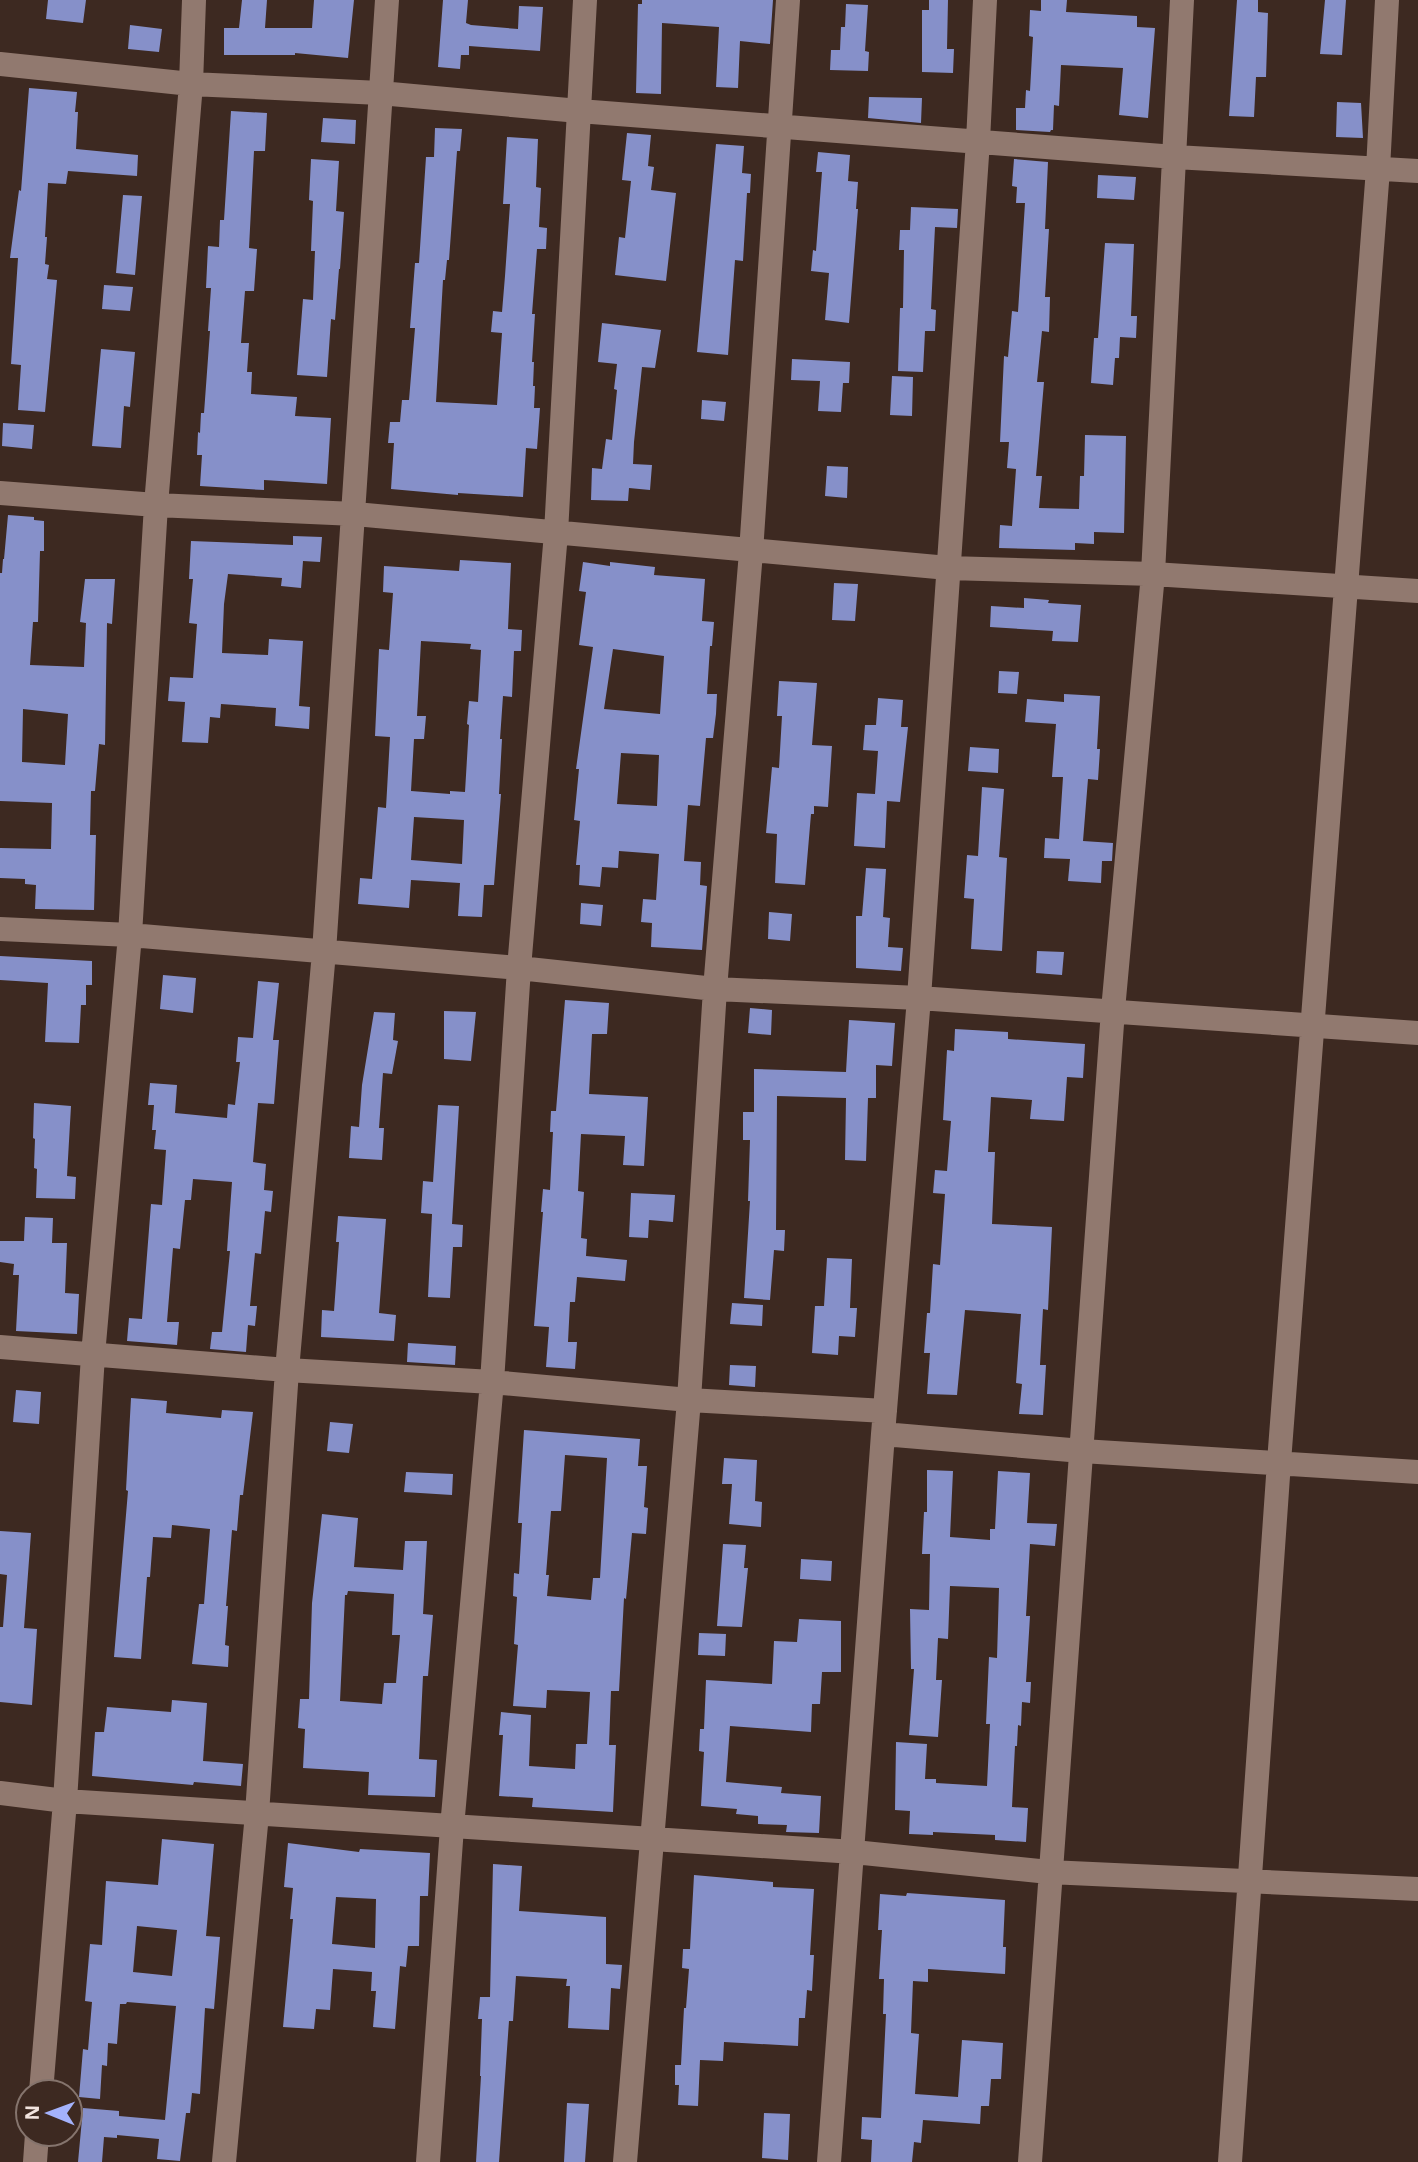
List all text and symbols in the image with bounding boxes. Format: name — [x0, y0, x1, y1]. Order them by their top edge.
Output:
north arrow — [14, 2078, 84, 2148]
text: N — [19, 2105, 45, 2121]

